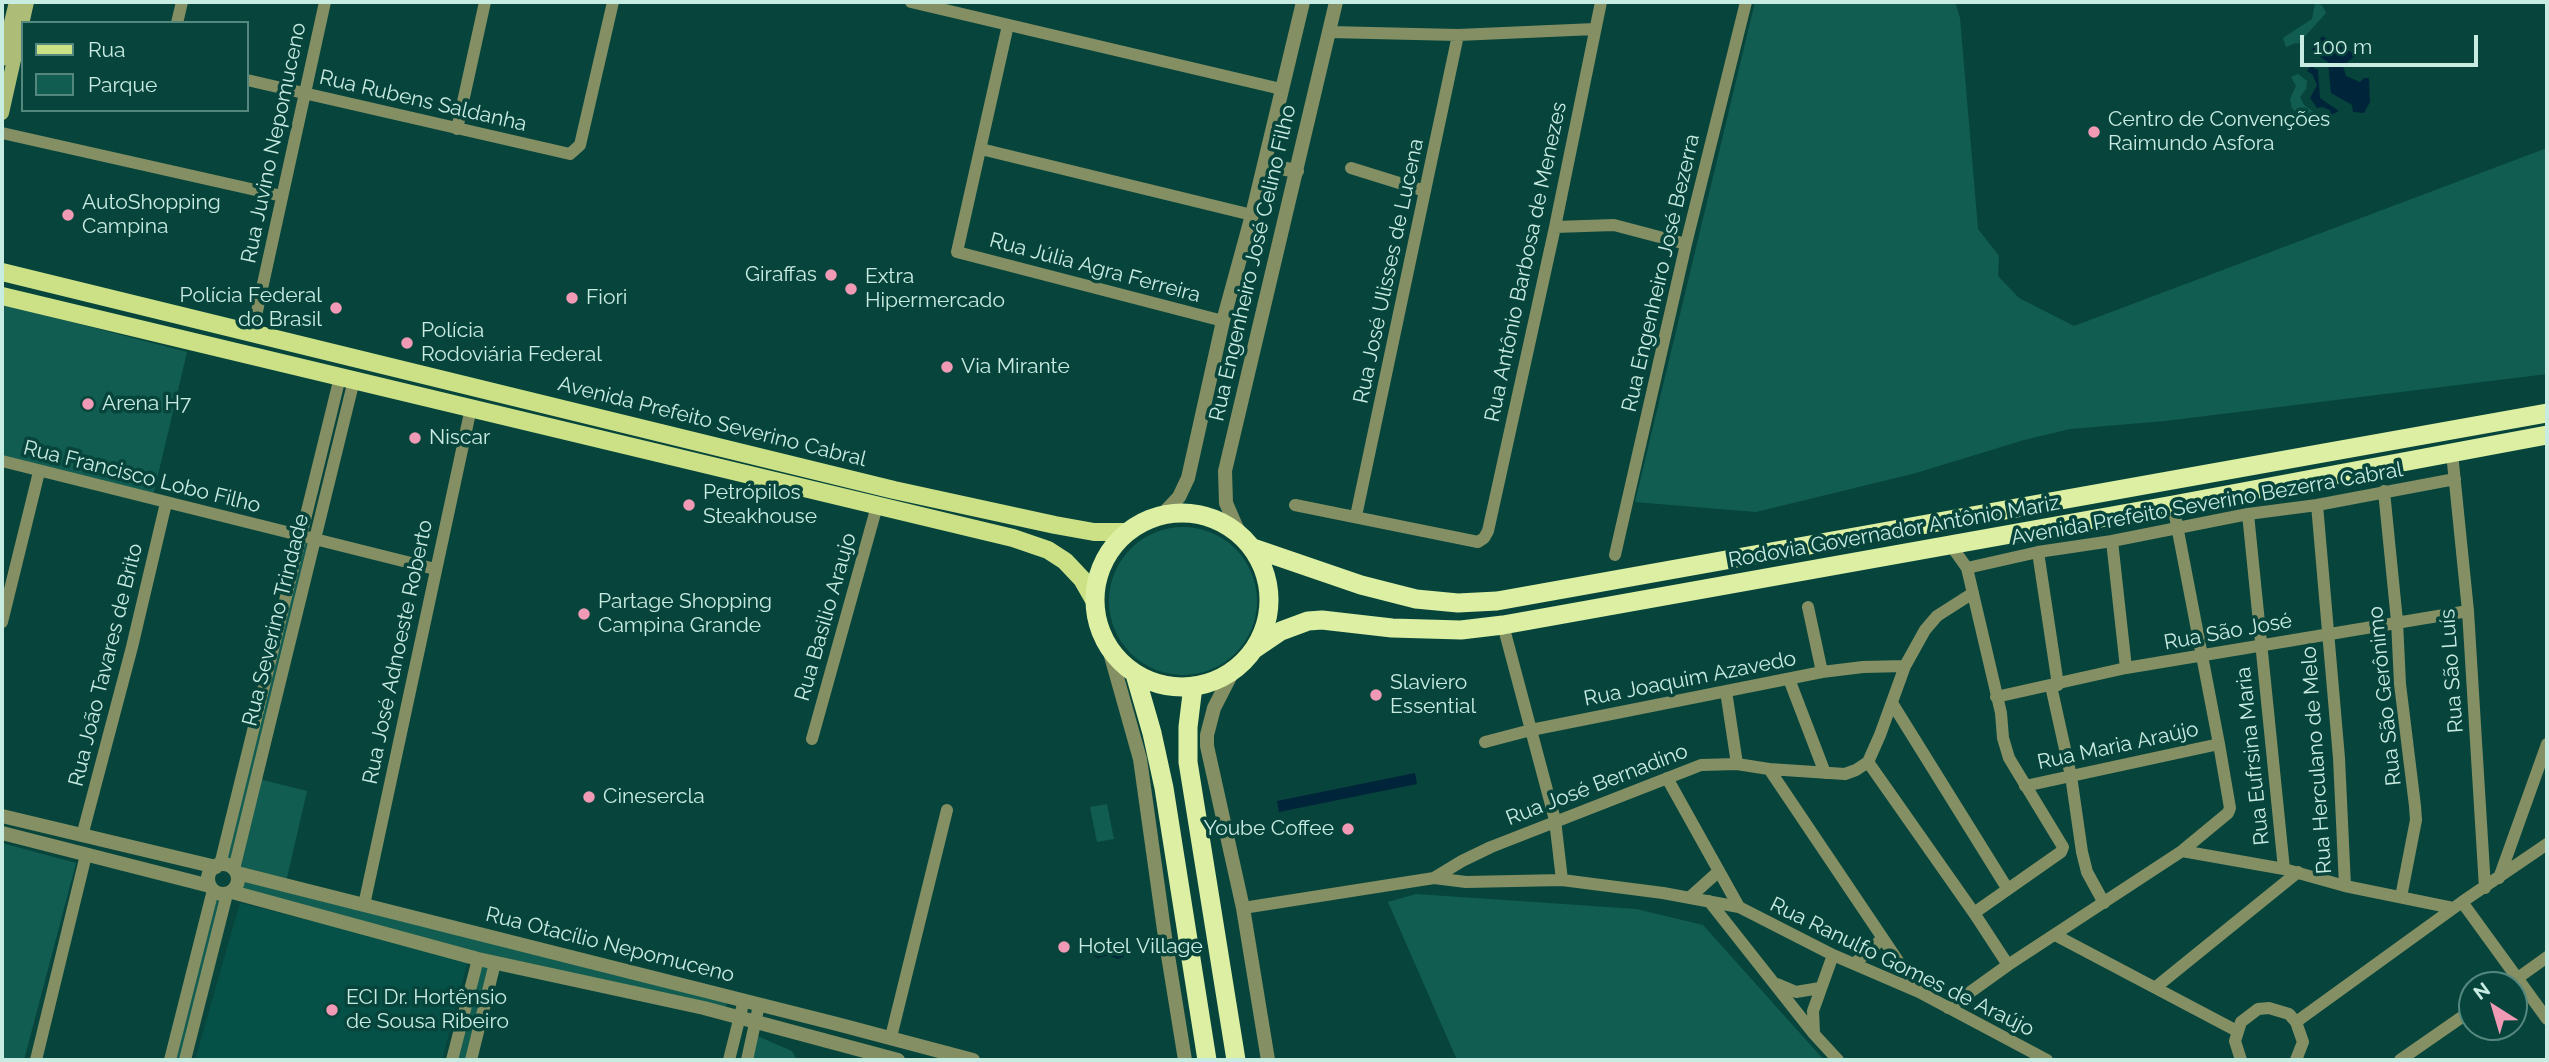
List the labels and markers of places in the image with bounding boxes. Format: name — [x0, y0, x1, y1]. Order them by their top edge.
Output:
place label: Centro de Convenções Raimundo Asfora — [2108, 107, 2330, 157]
marker: Centro de Convenções Raimundo Asfora — [2086, 124, 2102, 140]
place label: AutoShopping Campina — [82, 190, 221, 240]
marker: AutoShopping Campina — [60, 207, 76, 223]
place label: Giraffas — [745, 262, 817, 288]
place label: Extra Hipermercado — [865, 264, 1005, 314]
marker: Giraffas — [823, 267, 839, 283]
marker: Extra Hipermercado — [843, 281, 859, 297]
place label: Polícia Federal do Brasil — [180, 283, 322, 333]
place label: Fiori — [586, 285, 627, 311]
marker: Fiori — [564, 290, 580, 306]
marker: Polícia Federal do Brasil — [328, 300, 344, 316]
place label: Polícia Rodoviária Federal — [421, 318, 602, 368]
marker: Polícia Rodoviária Federal — [399, 335, 415, 351]
place label: Via Mirante — [961, 354, 1070, 380]
marker: Via Mirante — [939, 359, 955, 375]
place label: Arena H7 — [102, 391, 191, 417]
marker: Arena H7 — [80, 396, 96, 412]
place label: Niscar — [429, 425, 490, 451]
marker: Niscar — [407, 430, 423, 446]
place label: Petrópilos Steakhouse — [703, 480, 817, 530]
marker: Petrópilos Steakhouse — [681, 497, 697, 513]
place label: Partage Shopping Campina Grande — [598, 589, 772, 639]
marker: Partage Shopping Campina Grande — [576, 606, 592, 622]
place label: Slaviero Essential — [1390, 670, 1476, 720]
marker: Slaviero Essential — [1368, 687, 1384, 703]
place label: Cinesercla — [603, 784, 705, 810]
marker: Cinesercla — [581, 789, 597, 805]
place label: Yoube Coffee — [1203, 816, 1334, 842]
marker: Yoube Coffee — [1340, 821, 1356, 837]
place label: Hotel Village — [1078, 934, 1203, 960]
marker: Hotel Village — [1056, 939, 1072, 955]
place label: ECI Dr. Hortênsio de Sousa Ribeiro — [346, 985, 509, 1035]
marker: ECI Dr. Hortênsio de Sousa Ribeiro — [324, 1002, 340, 1018]

